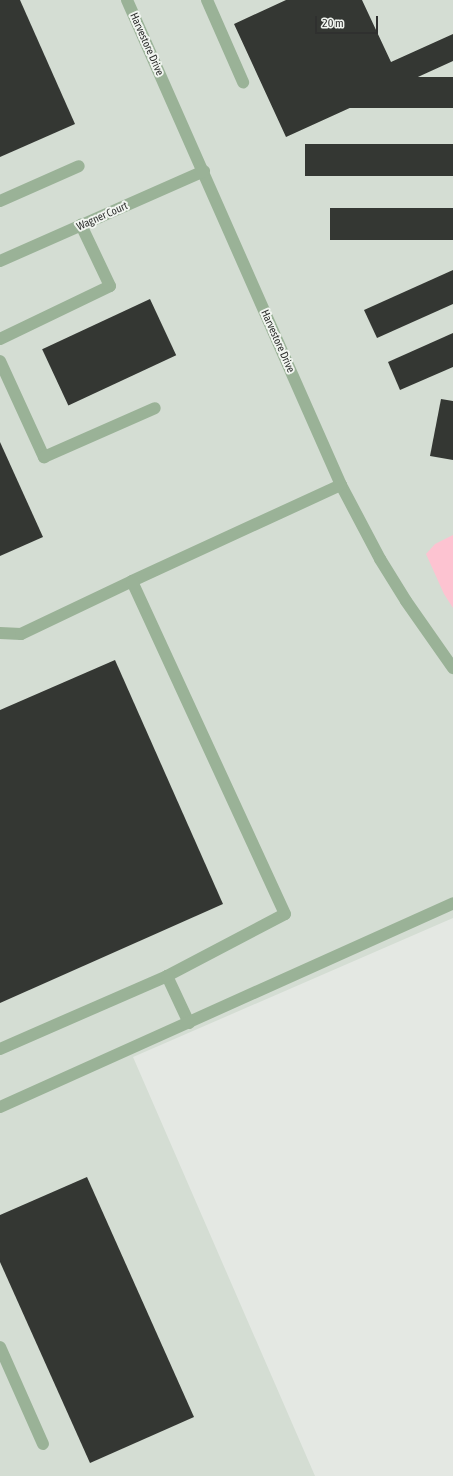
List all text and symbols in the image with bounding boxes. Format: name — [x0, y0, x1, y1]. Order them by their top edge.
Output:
scale bar — [317, 8, 380, 34]
street label: Harvestore Drive — [127, 11, 167, 77]
text: 20 m — [322, 16, 344, 30]
street label: Wagner Court — [75, 199, 129, 233]
street label: Harvestore Drive — [258, 308, 298, 374]

